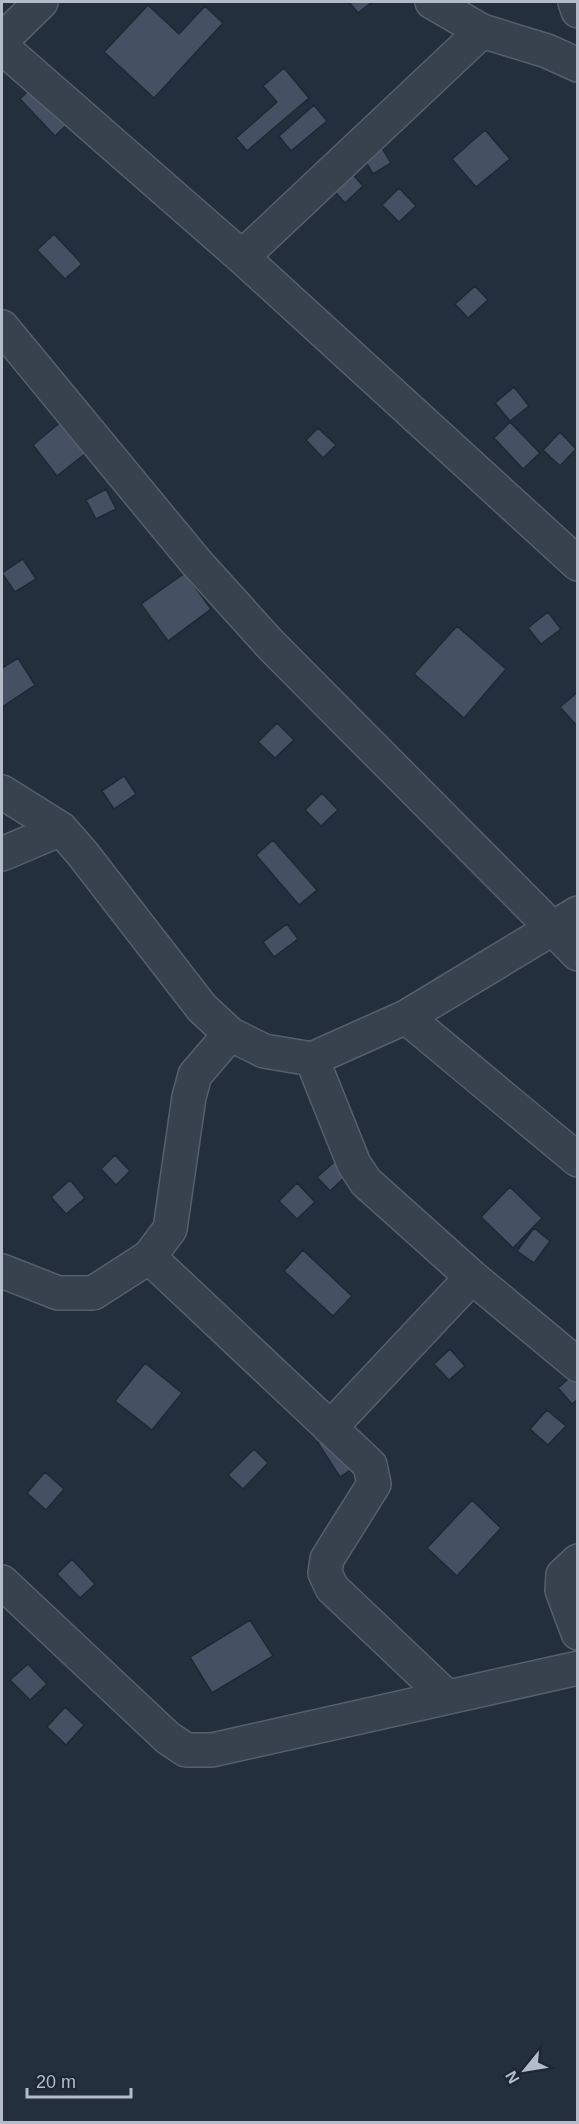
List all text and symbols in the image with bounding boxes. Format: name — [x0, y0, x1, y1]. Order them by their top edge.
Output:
north arrow — [495, 2040, 555, 2100]
scale bar — [27, 2061, 130, 2099]
text: N — [502, 2068, 523, 2087]
text: 20 m — [36, 2072, 76, 2092]

